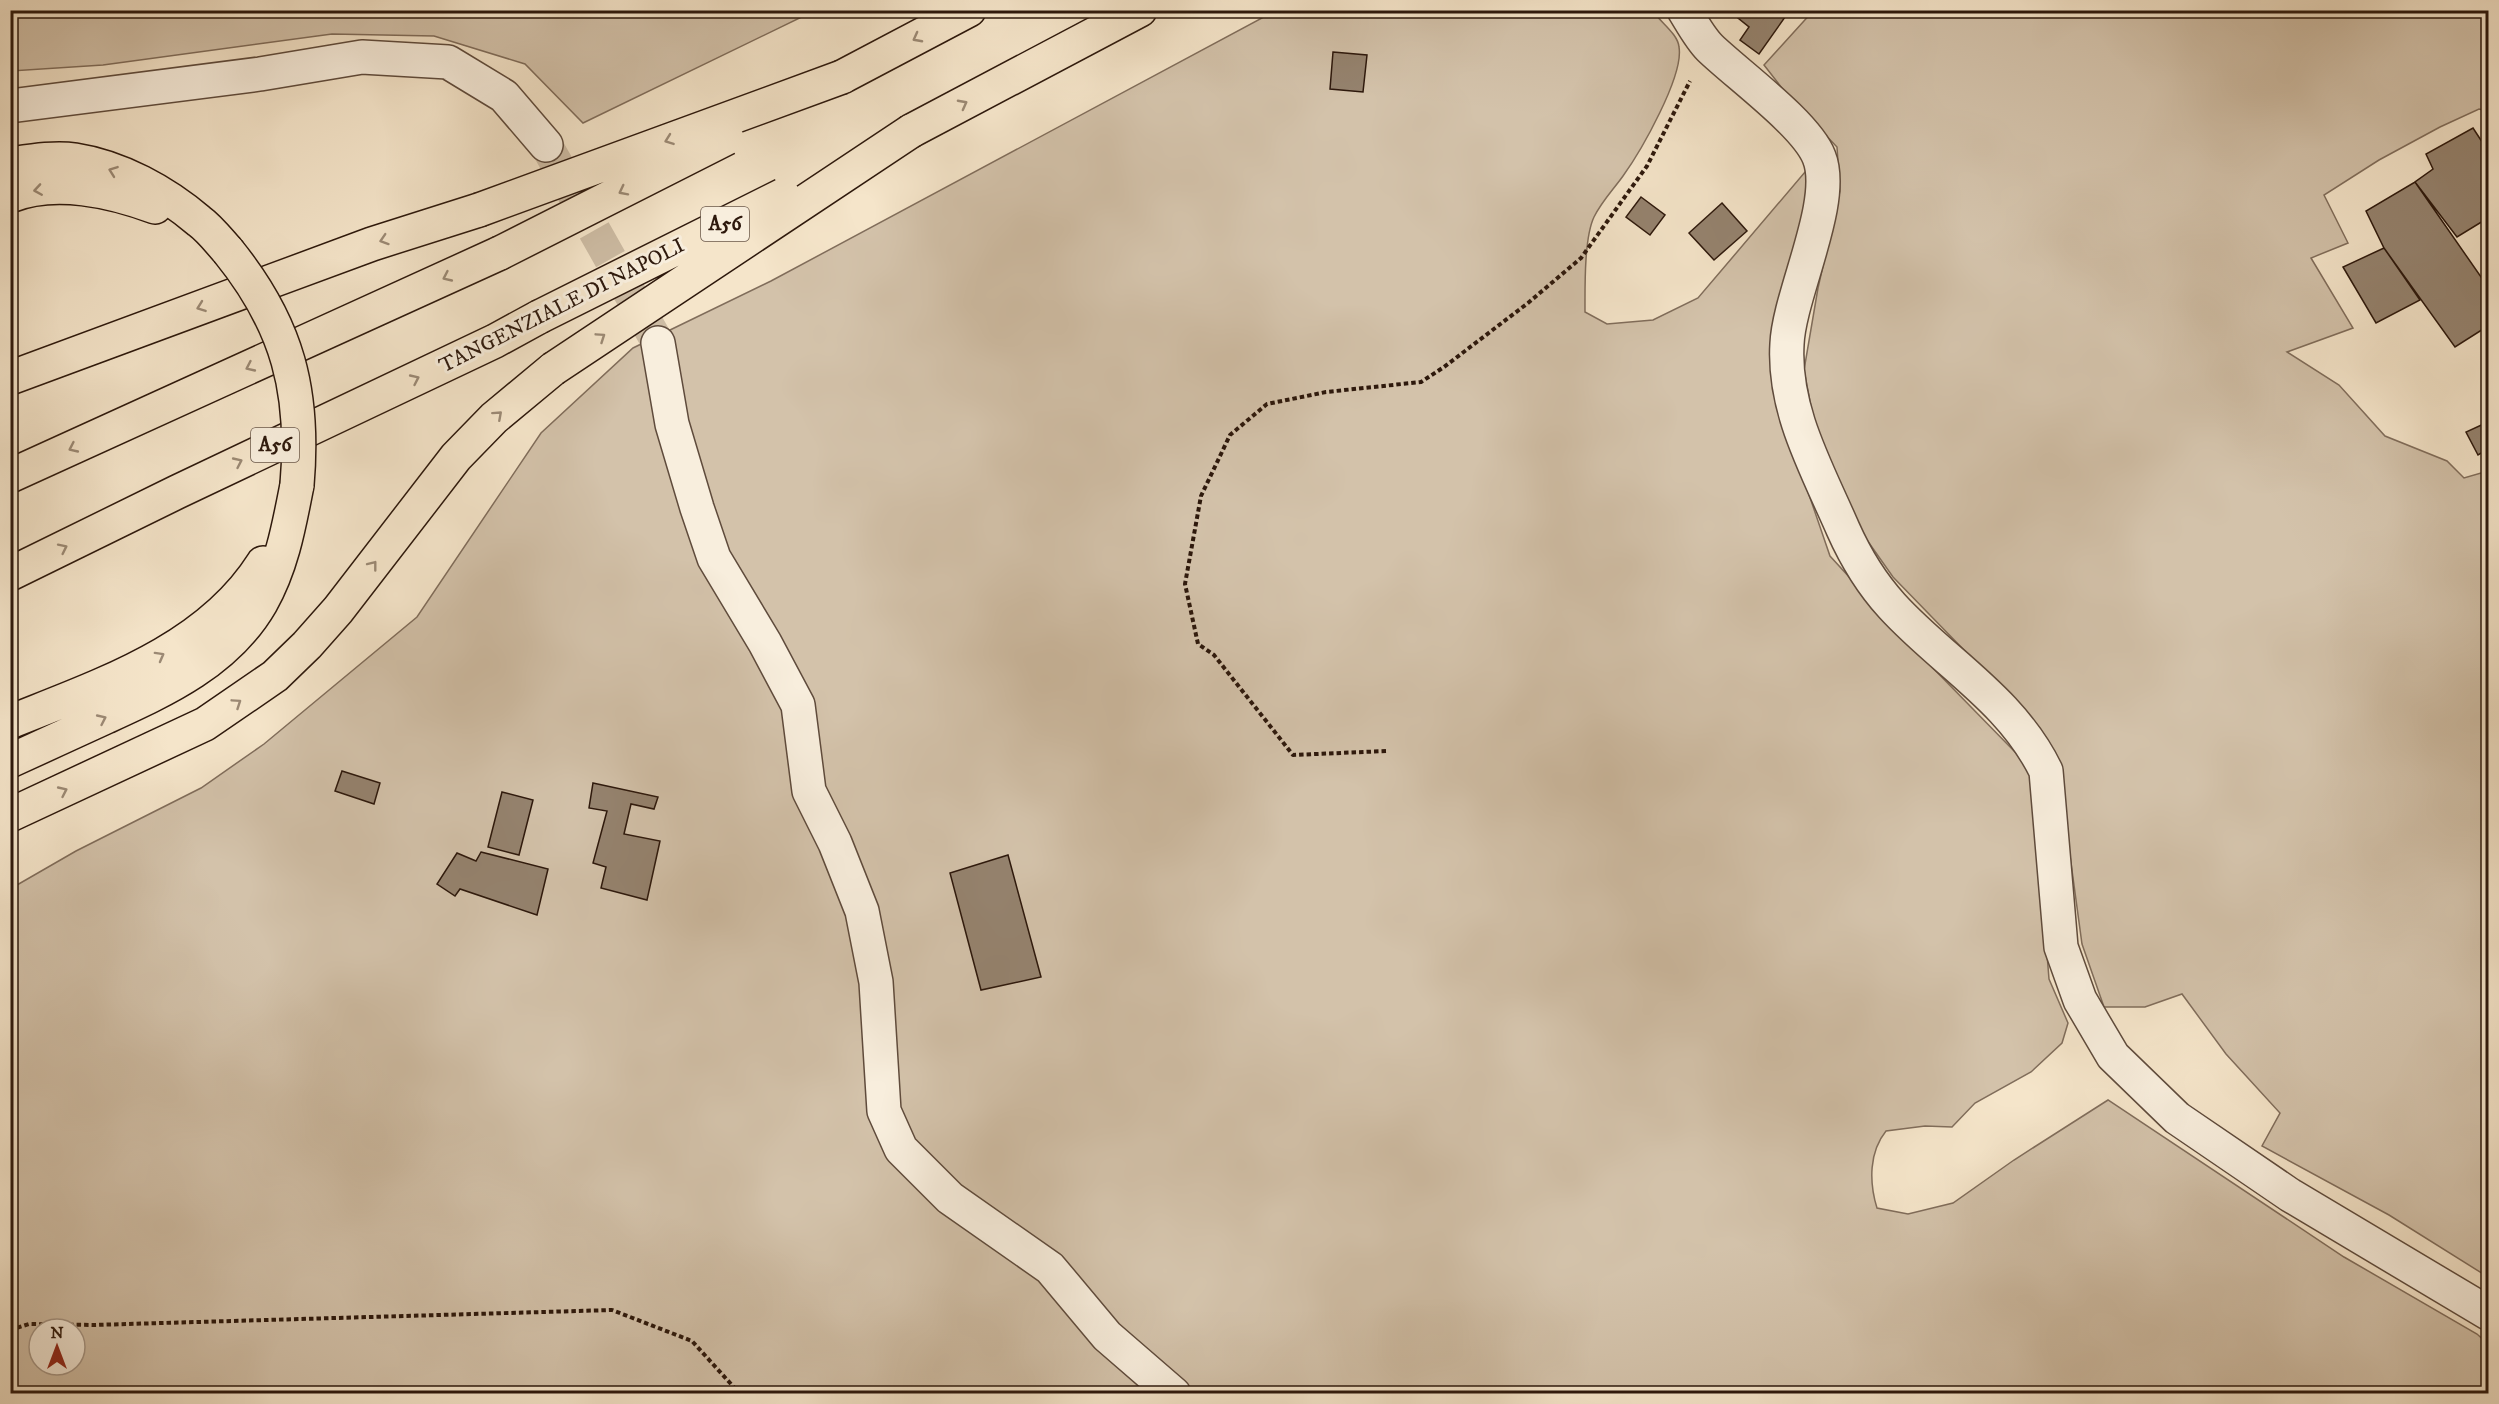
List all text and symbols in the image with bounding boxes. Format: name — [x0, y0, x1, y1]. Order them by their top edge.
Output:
one-way arrow — [913, 31, 923, 42]
one-way arrow — [956, 100, 967, 111]
one-way arrow — [664, 133, 675, 146]
one-way arrow — [108, 165, 119, 178]
one-way arrow — [33, 183, 43, 196]
one-way arrow — [618, 184, 629, 195]
road number: A56 — [701, 207, 749, 241]
one-way arrow — [379, 233, 390, 245]
street label: TANGENZIALE DI NAPOLI — [435, 233, 689, 379]
one-way arrow — [442, 270, 453, 282]
one-way arrow — [196, 300, 207, 313]
one-way arrow — [595, 333, 606, 344]
one-way arrow — [246, 359, 257, 371]
one-way arrow — [408, 375, 419, 387]
one-way arrow — [491, 411, 501, 422]
road number: A56 — [251, 428, 299, 462]
one-way arrow — [68, 440, 79, 452]
one-way arrow — [232, 458, 243, 470]
one-way arrow — [57, 543, 68, 555]
one-way arrow — [366, 560, 377, 571]
one-way arrow — [154, 652, 164, 663]
one-way arrow — [231, 699, 242, 710]
one-way arrow — [95, 714, 106, 726]
one-way arrow — [57, 786, 68, 798]
north arrow — [27, 1317, 87, 1377]
text: N — [50, 1323, 64, 1343]

